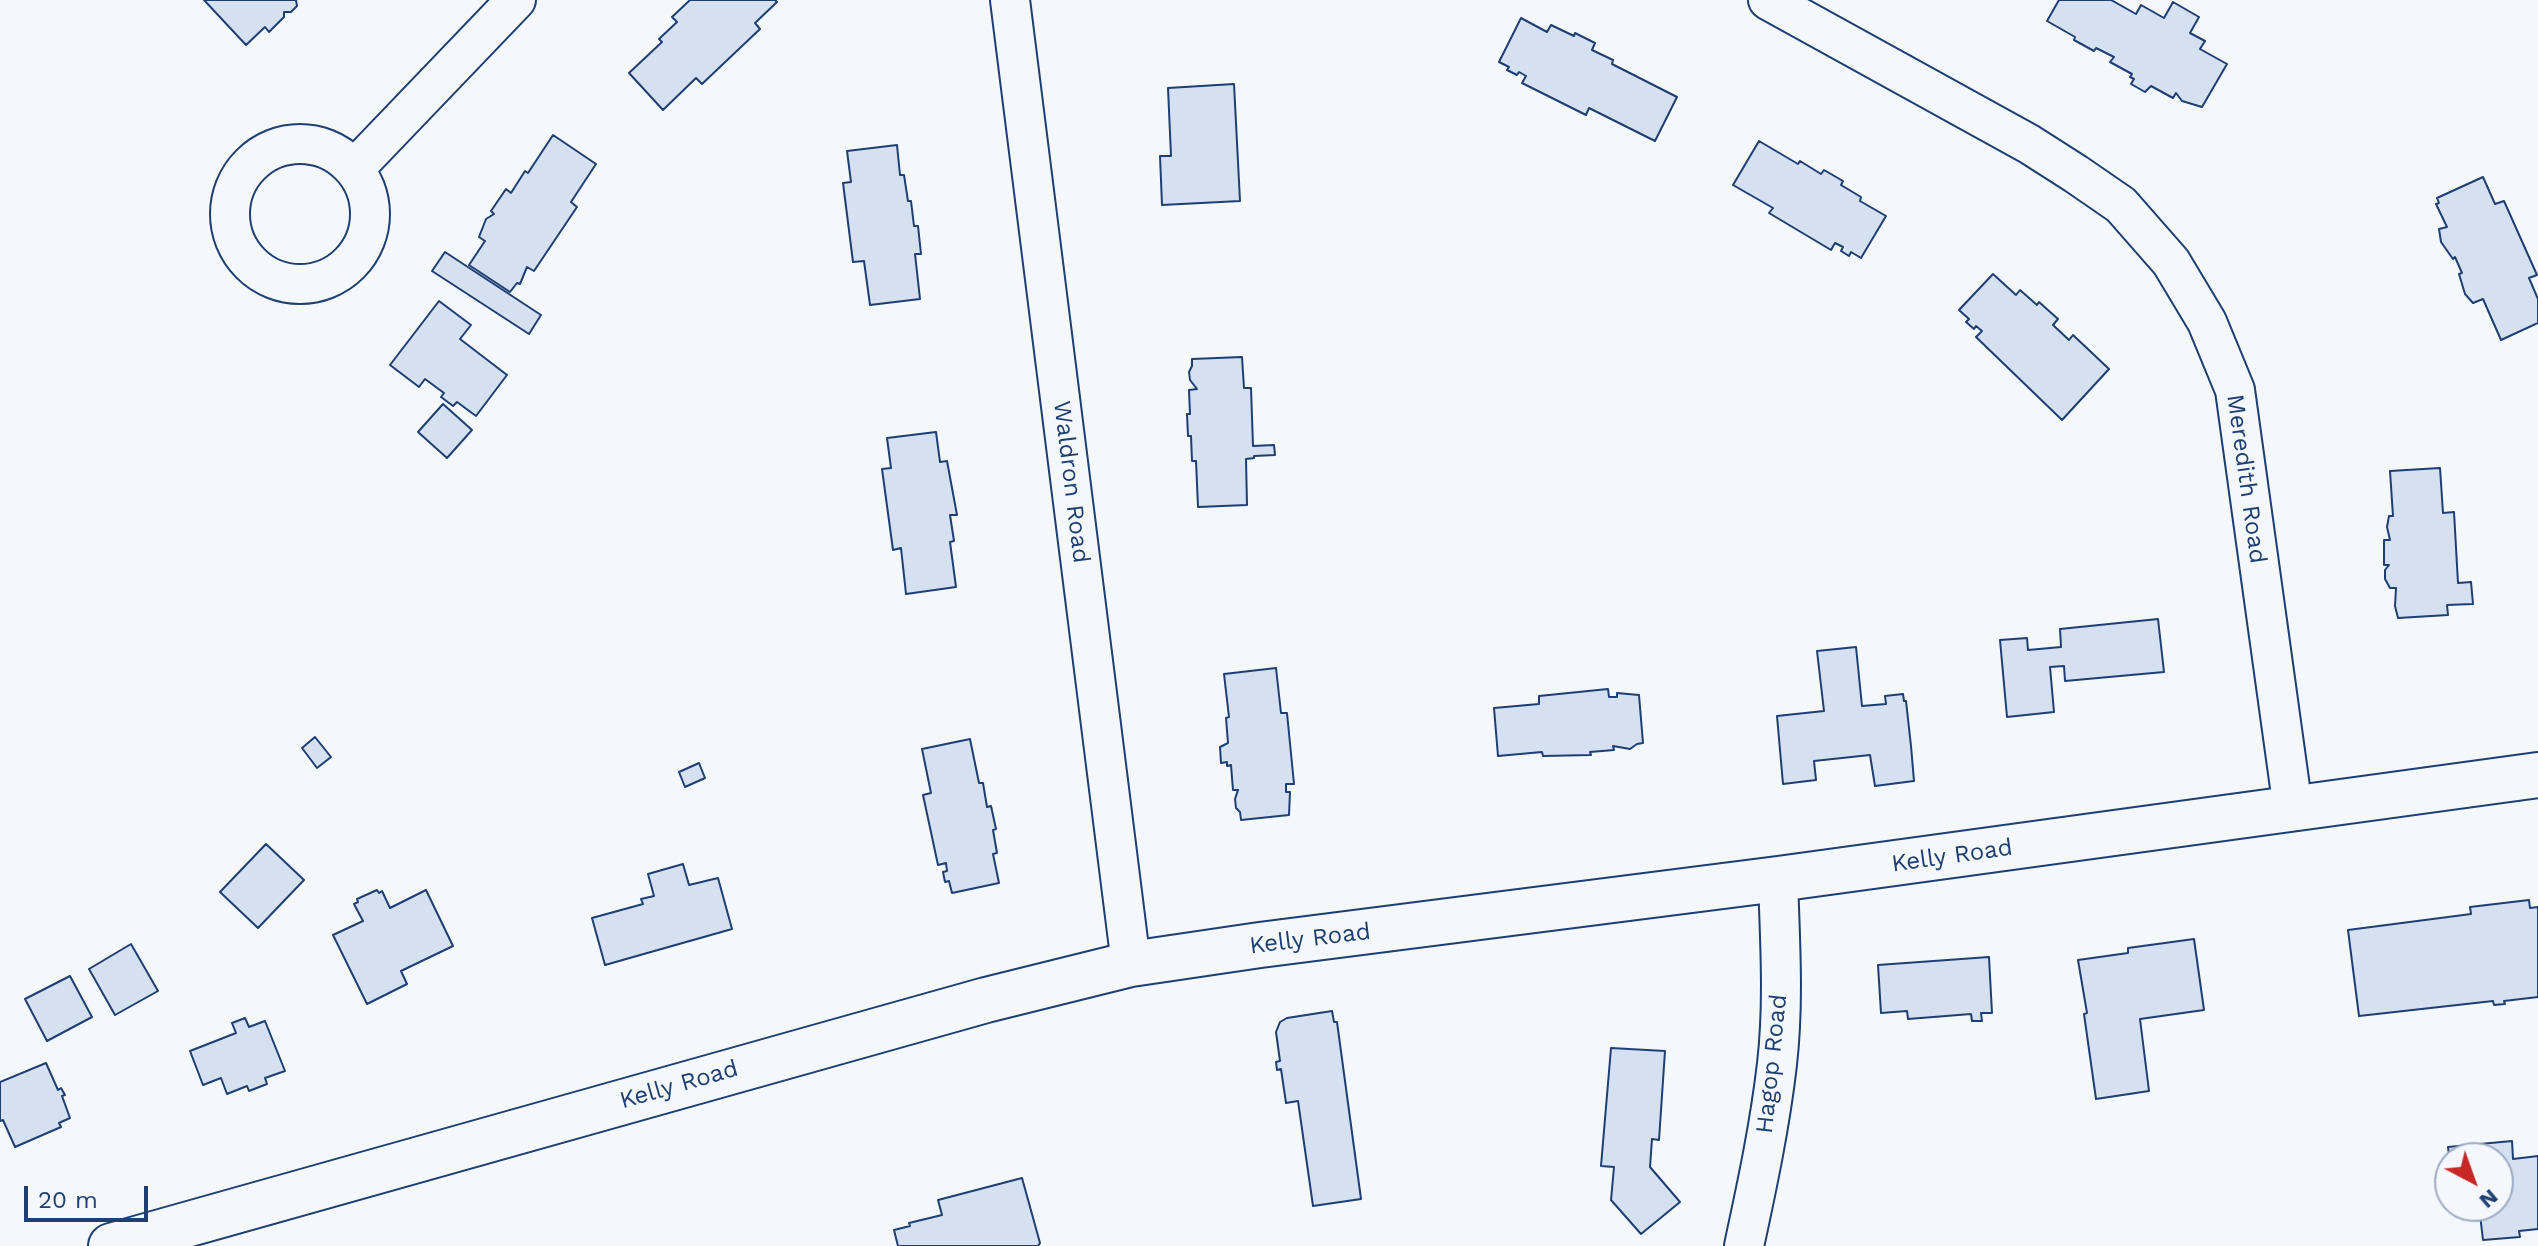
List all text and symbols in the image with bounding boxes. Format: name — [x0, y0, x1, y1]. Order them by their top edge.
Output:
street label: Meredith Road — [2220, 393, 2272, 565]
street label: Waldron Road — [1047, 399, 1095, 565]
street label: Kelly Road — [1890, 833, 2014, 879]
street label: Kelly Road — [1248, 917, 1372, 961]
street label: Hagop Road — [1750, 993, 1794, 1135]
street label: Kelly Road — [616, 1054, 742, 1116]
north arrow — [2434, 1142, 2514, 1222]
scale bar — [28, 1170, 152, 1220]
text: N — [2474, 1184, 2503, 1214]
text: 20 m — [38, 1186, 98, 1214]

